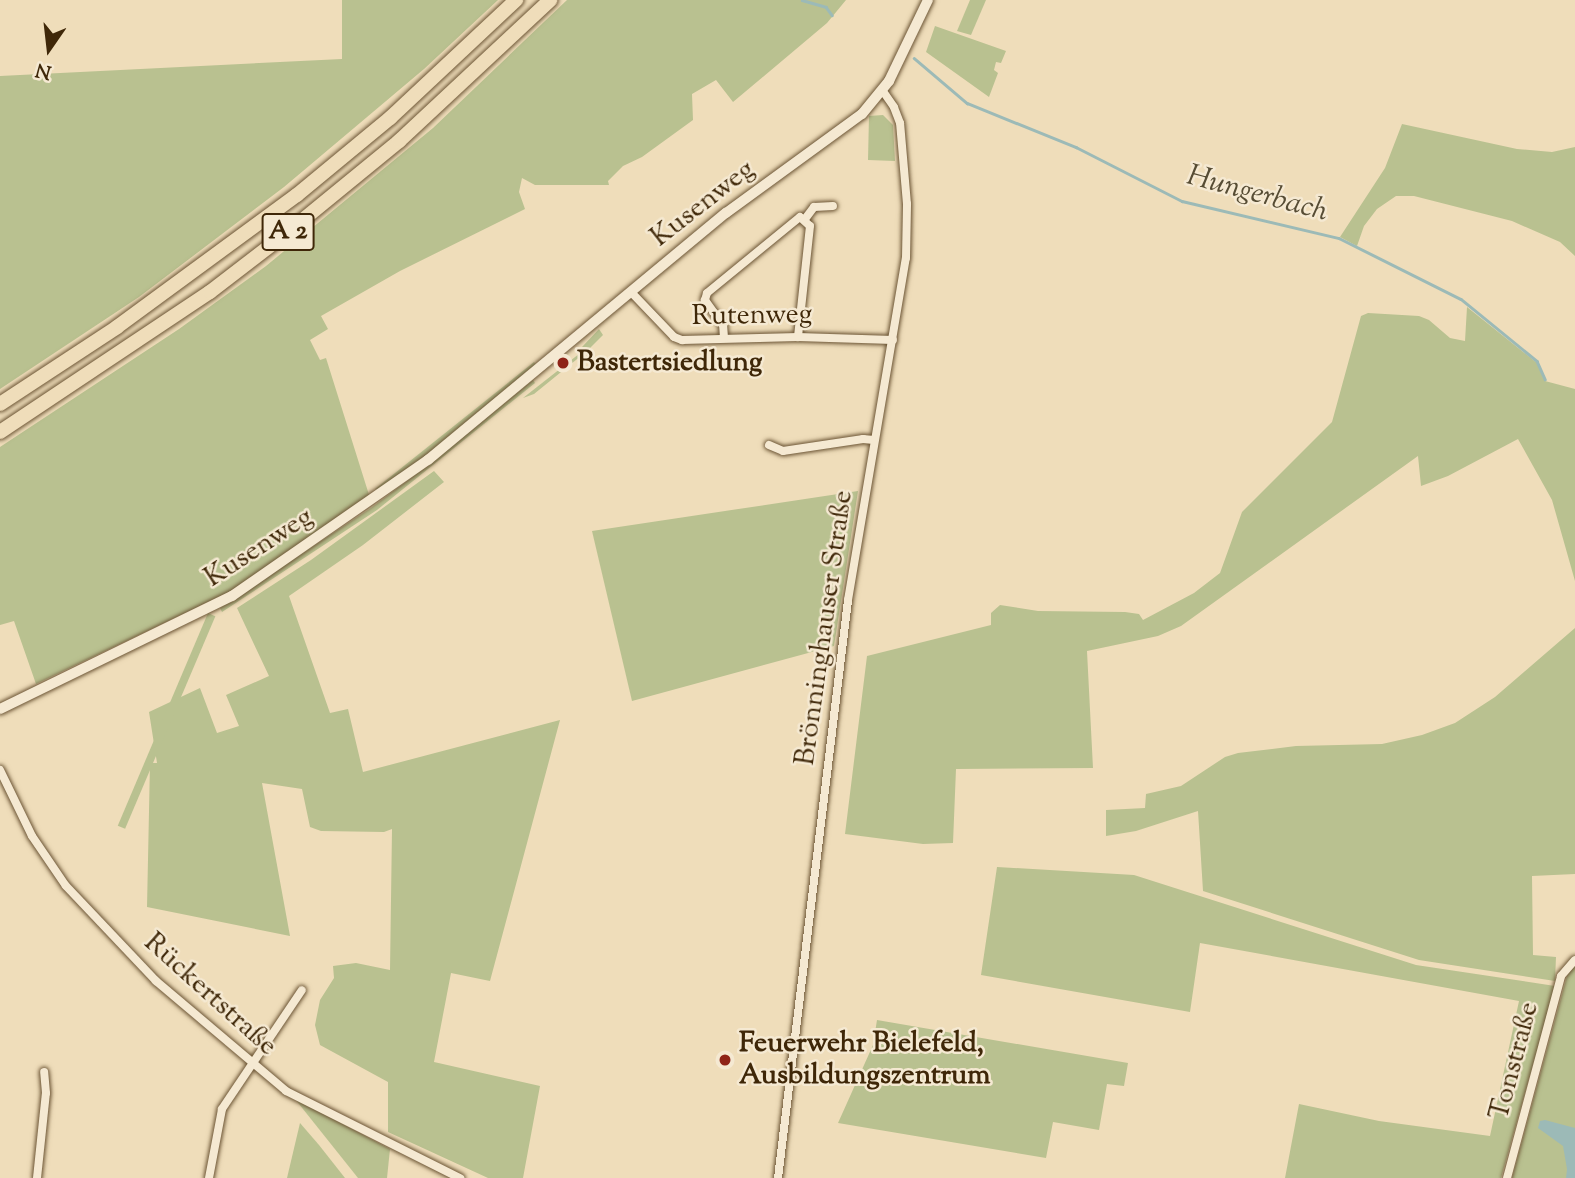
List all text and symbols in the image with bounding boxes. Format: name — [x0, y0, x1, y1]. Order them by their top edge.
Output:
north arrow — [14, 14, 84, 84]
text: N — [33, 55, 54, 85]
street label: Kusenweg — [645, 153, 761, 255]
water label: Hungerbach — [1183, 159, 1331, 231]
road number: A 2 — [260, 210, 316, 255]
street label: Rutenweg — [691, 298, 813, 334]
place label: Bastertsiedlung — [577, 346, 763, 380]
marker: Bastertsiedlung — [555, 355, 571, 371]
street label: Brönninghauser Straße — [789, 488, 861, 768]
street label: Kusenweg — [199, 501, 319, 595]
street label: Rückertstraße — [136, 926, 284, 1064]
street label: Tonstraße — [1483, 998, 1547, 1124]
place label: Feuerwehr Bielefeld, Ausbildungszentrum — [739, 1027, 990, 1093]
marker: Feuerwehr Bielefeld, Ausbildungszentrum — [717, 1052, 733, 1068]

